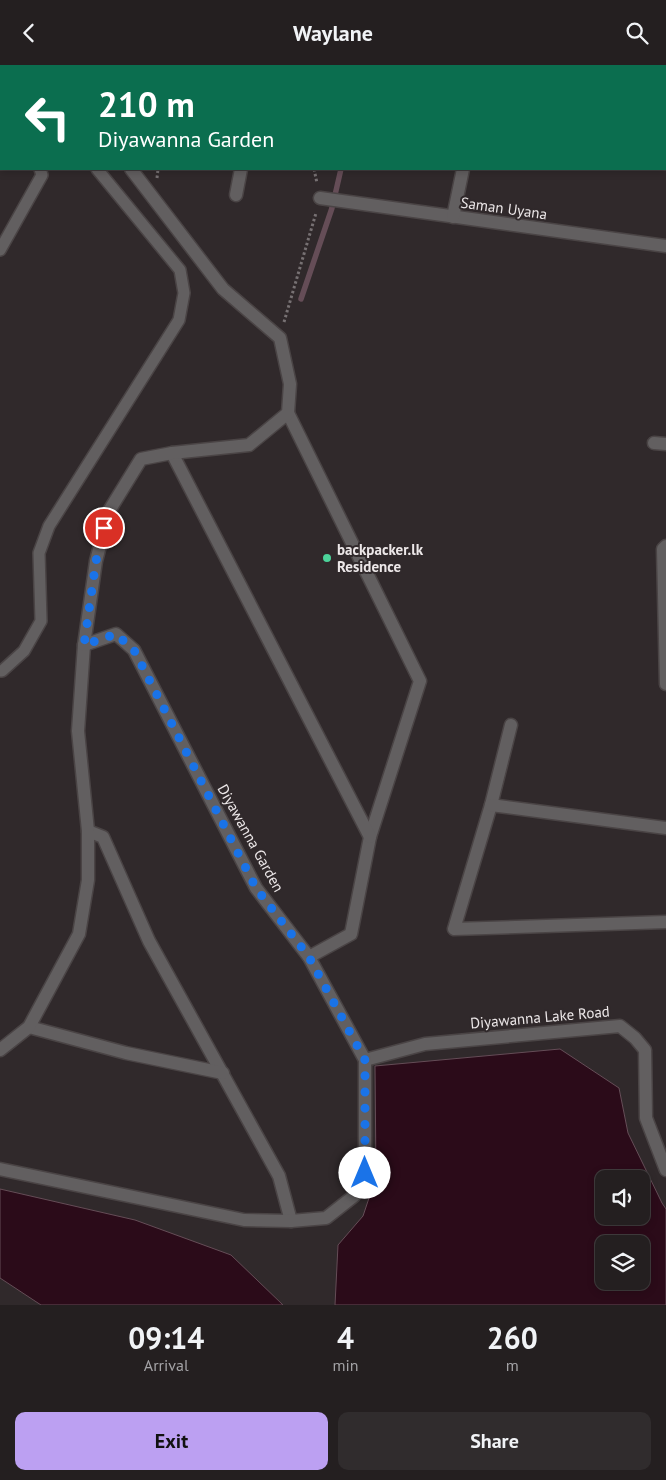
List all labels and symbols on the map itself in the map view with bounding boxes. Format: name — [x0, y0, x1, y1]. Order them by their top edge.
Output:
street label: Saman Uyana — [460, 193, 548, 223]
pin — [83, 507, 125, 549]
place label: backpacker.lk Residence — [337, 540, 424, 576]
marker: backpacker.lk Residence — [321, 552, 333, 564]
street label: Diyawanna Garden — [214, 781, 288, 895]
street label: Diyawanna Lake Road — [470, 1001, 610, 1033]
position arrow — [338, 1146, 390, 1198]

